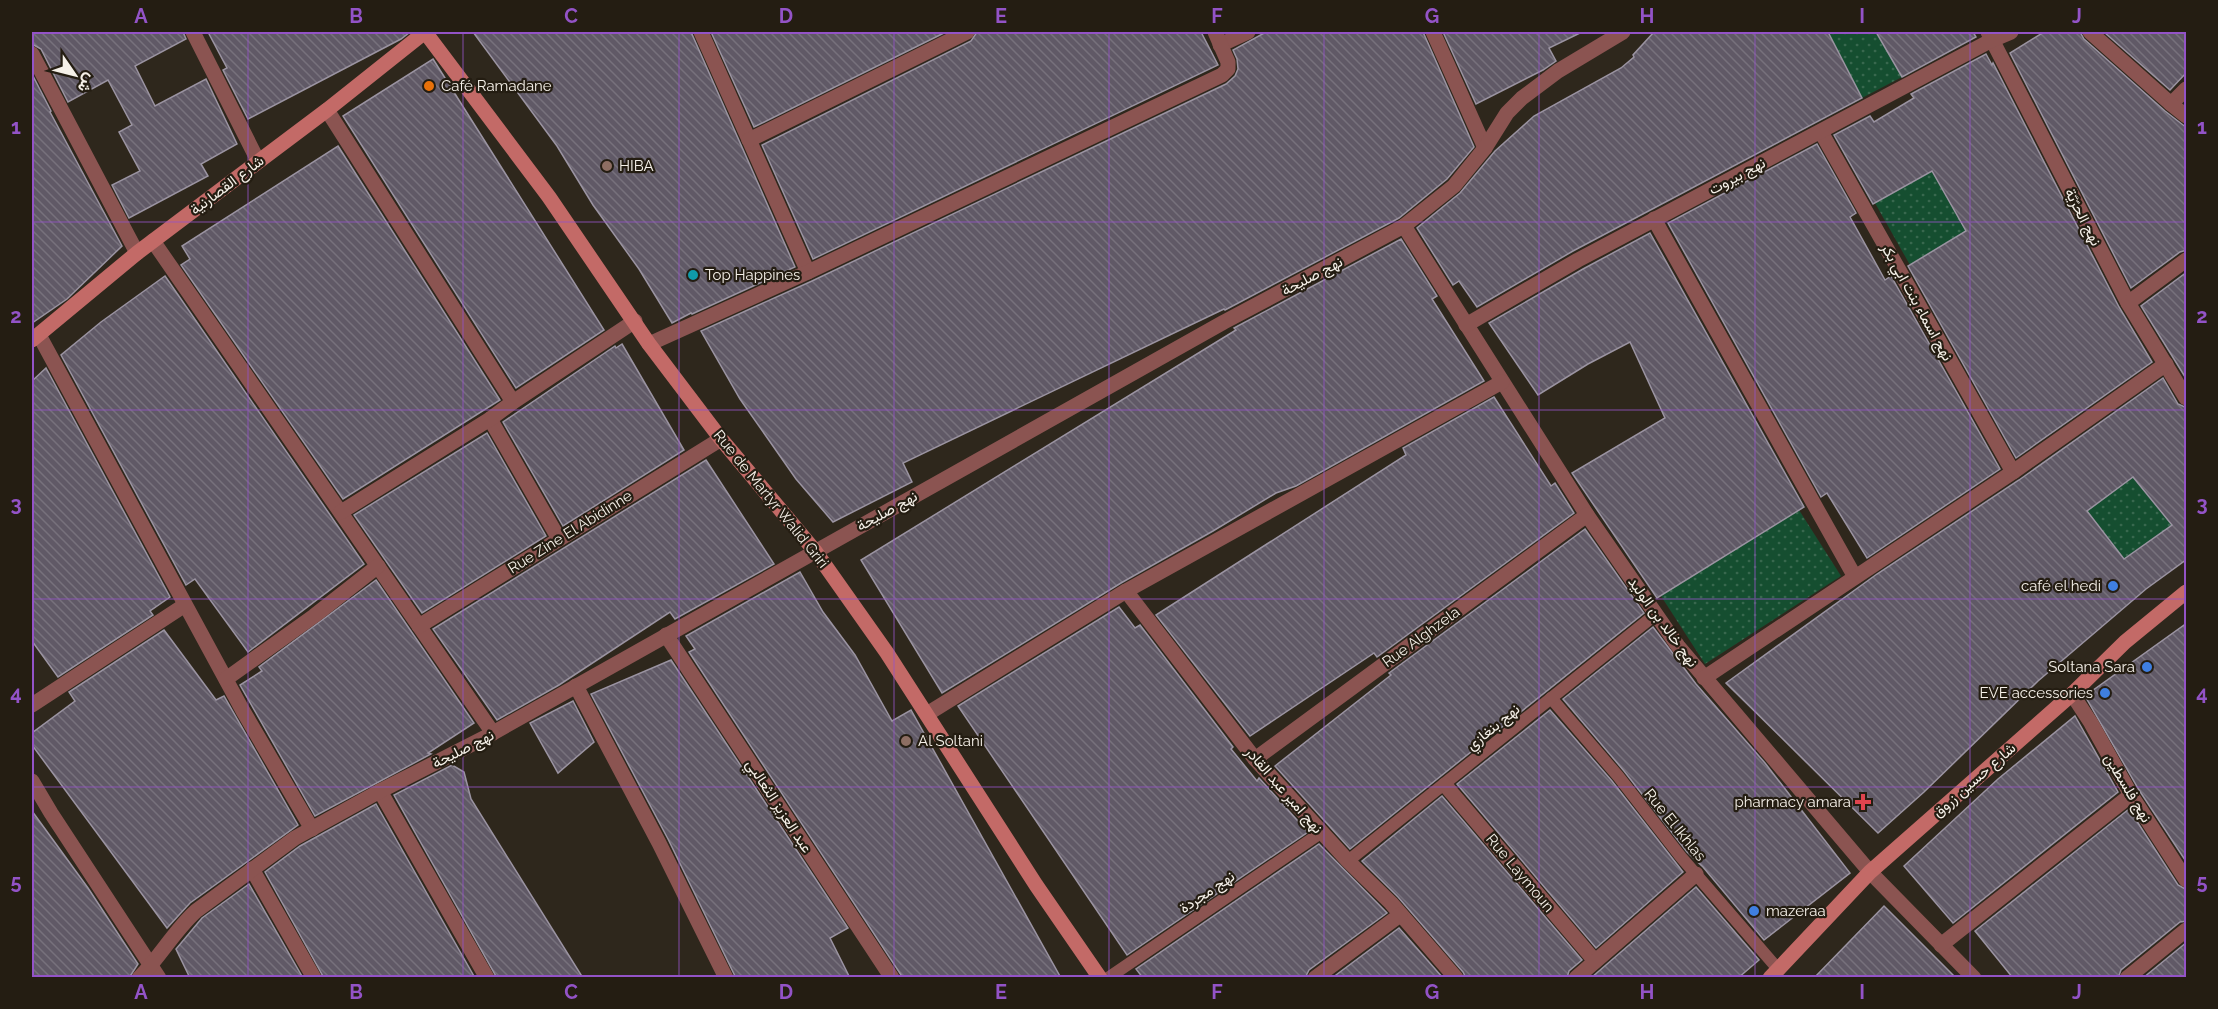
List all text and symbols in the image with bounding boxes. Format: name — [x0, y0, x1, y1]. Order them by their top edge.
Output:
text: A — [134, 4, 148, 28]
text: B — [349, 4, 363, 28]
text: C — [564, 4, 578, 28]
text: D — [779, 4, 793, 28]
text: E — [995, 4, 1007, 28]
text: F — [1211, 4, 1223, 28]
text: G — [1425, 4, 1439, 28]
text: H — [1640, 4, 1654, 28]
text: I — [1859, 4, 1865, 28]
text: J — [2072, 4, 2082, 28]
north arrow — [45, 45, 105, 105]
text: ش — [74, 70, 100, 97]
place label: Café Ramadane — [441, 77, 552, 95]
marker: Café Ramadane — [422, 79, 436, 93]
text: 1 — [11, 115, 21, 139]
text: 1 — [2197, 115, 2207, 139]
street label: شارع القصارنية — [187, 151, 269, 220]
street label: نهج بيروت — [1706, 154, 1769, 200]
place label: HIBA — [619, 157, 654, 175]
marker: HIBA — [600, 159, 614, 173]
street label: نهج الحرّيّة — [2059, 185, 2105, 250]
street label: نهج اسماء بنت ابي بكر — [1873, 239, 1957, 366]
street label: نهج صليحة — [1278, 252, 1347, 301]
place label: Top Happines — [705, 266, 800, 284]
marker: Top Happines — [686, 268, 700, 282]
text: 2 — [10, 304, 22, 328]
text: 2 — [2196, 304, 2208, 328]
street label: Rue de Martyr Walid Griri — [710, 426, 832, 572]
street label: Rue Zine El Abidinne — [505, 486, 636, 578]
street label: نهج صليحة — [853, 487, 921, 537]
text: 3 — [10, 492, 22, 516]
text: 3 — [2196, 492, 2208, 516]
street label: نهج خالد بن الوليد — [1623, 573, 1702, 672]
place label: café el hedi — [2021, 577, 2101, 595]
marker: café el hedi — [2106, 579, 2120, 593]
street label: Rue Alghzela — [1379, 603, 1463, 671]
place label: Soltana Sara — [2048, 658, 2135, 676]
marker: Soltana Sara — [2140, 660, 2154, 674]
text: 4 — [10, 681, 22, 705]
text: 4 — [2196, 681, 2208, 705]
place label: EVE accessories — [1979, 684, 2093, 702]
marker: EVE accessories — [2098, 686, 2112, 700]
street label: نهج بنغازي — [1463, 700, 1526, 757]
street label: نهج صليحة — [429, 726, 498, 774]
place label: Al Soltani — [918, 732, 983, 750]
marker: Al Soltani — [899, 734, 913, 748]
street label: شارع حسين زروق — [1929, 739, 2021, 822]
street label: نهج امير عبد القادر — [1239, 742, 1327, 838]
street label: نهج فلسطين — [2099, 750, 2156, 827]
street label: عبد العزيز الثعالبي — [739, 756, 816, 859]
street label: Rue El Ikhlas — [1640, 785, 1710, 865]
place label: pharmacy amara — [1734, 793, 1851, 811]
marker: pharmacy amara — [1856, 795, 1870, 809]
street label: Rue Laymoun — [1482, 830, 1558, 916]
street label: نهج مجردة — [1176, 867, 1239, 919]
text: 5 — [10, 870, 22, 894]
text: 5 — [2196, 870, 2208, 894]
place label: mazeraa — [1766, 902, 1826, 920]
marker: mazeraa — [1747, 904, 1761, 918]
text: A — [134, 980, 148, 1004]
text: B — [349, 980, 363, 1004]
text: C — [564, 980, 578, 1004]
text: D — [779, 980, 793, 1004]
text: E — [995, 980, 1007, 1004]
text: F — [1211, 980, 1223, 1004]
text: G — [1425, 980, 1439, 1004]
text: H — [1640, 980, 1654, 1004]
text: I — [1859, 980, 1865, 1004]
text: J — [2072, 980, 2082, 1004]

